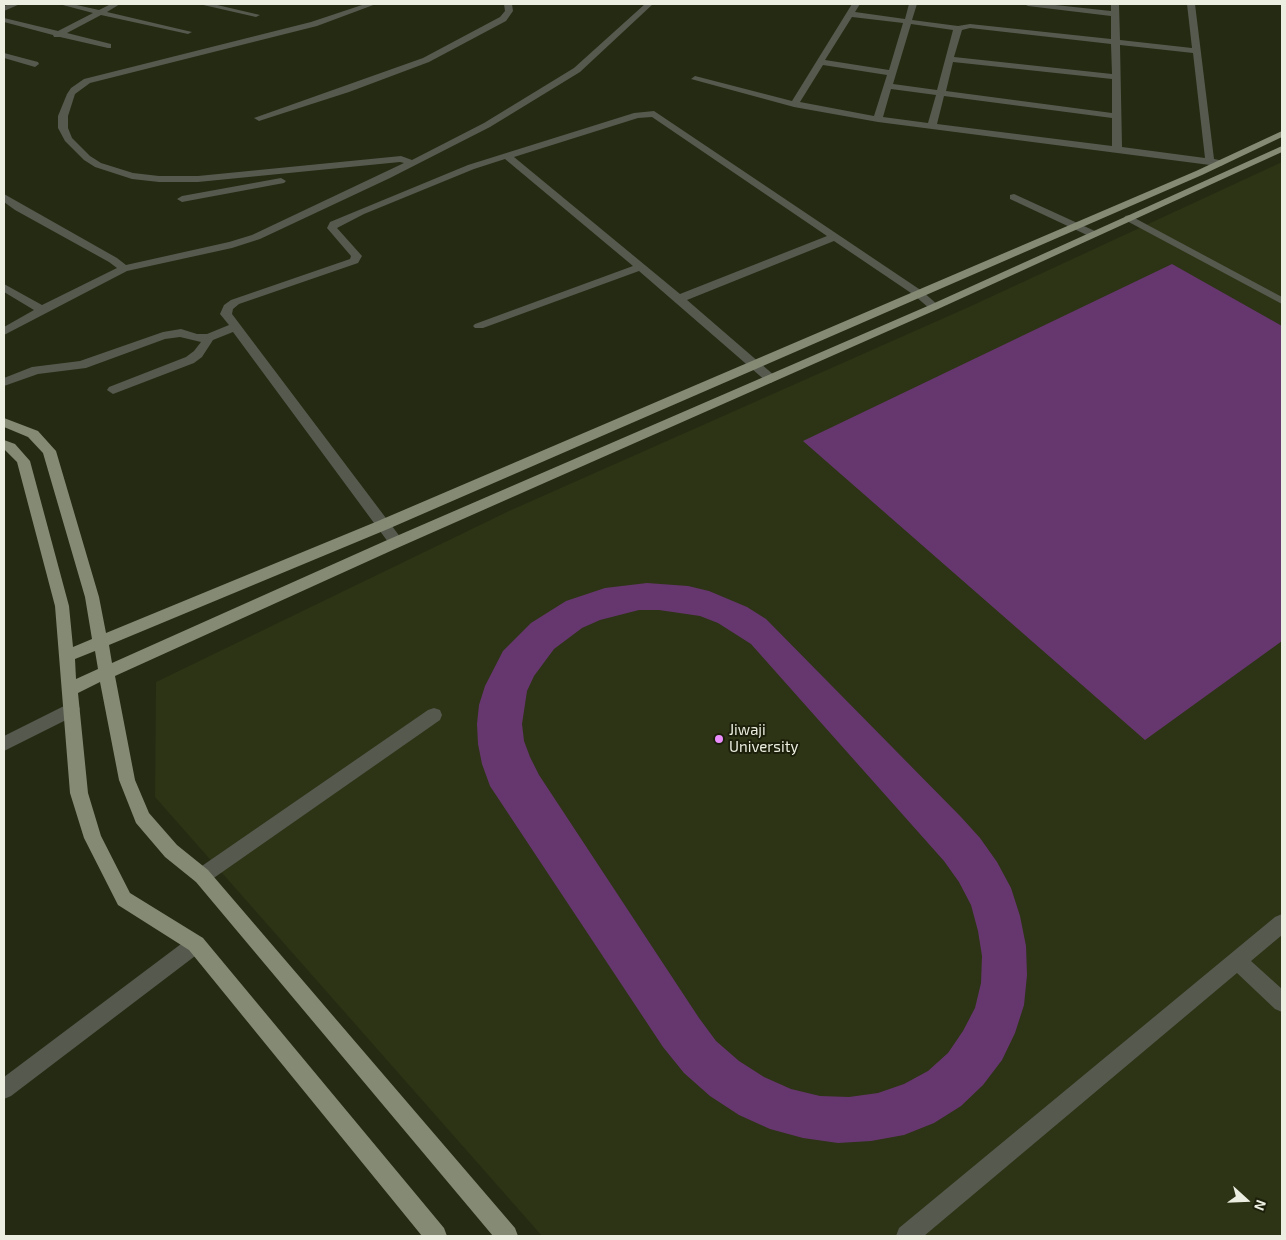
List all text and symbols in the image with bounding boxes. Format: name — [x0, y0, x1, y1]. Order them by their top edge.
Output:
place label: Jiwaji University — [729, 721, 798, 756]
marker: Jiwaji University — [713, 733, 725, 745]
north arrow — [1221, 1175, 1271, 1225]
text: N — [1251, 1198, 1270, 1213]

